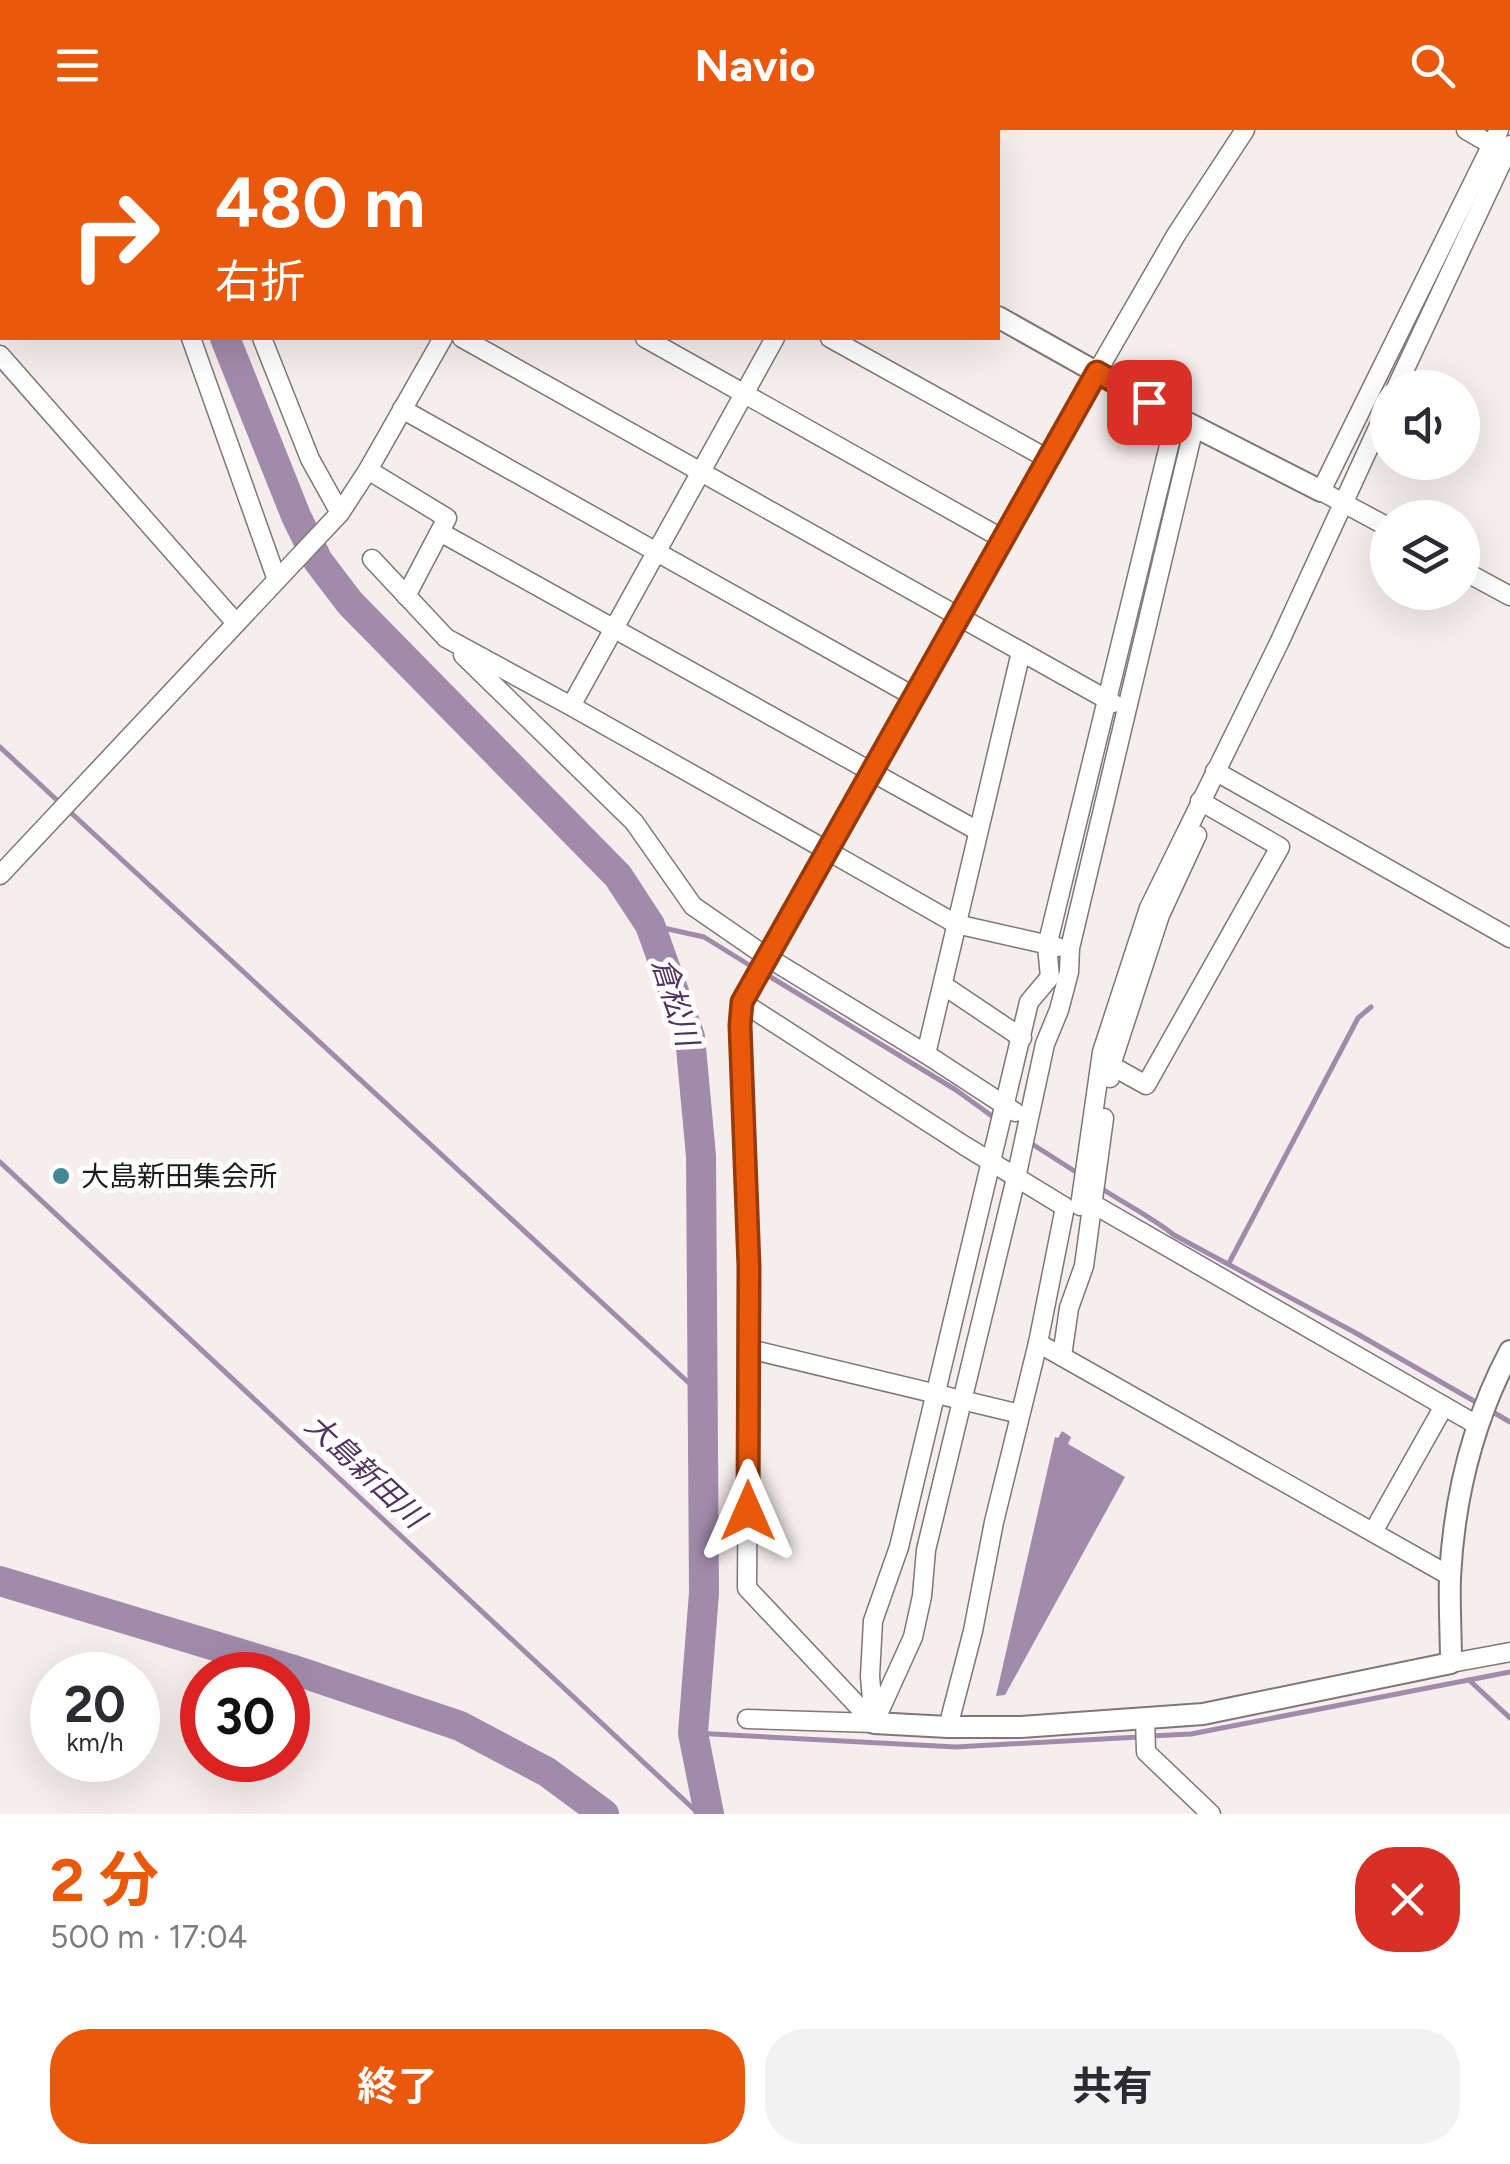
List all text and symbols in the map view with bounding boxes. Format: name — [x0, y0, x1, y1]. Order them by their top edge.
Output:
icon: menu — [50, 38, 105, 93]
text: Navio — [694, 38, 816, 92]
icon: search — [1405, 38, 1460, 93]
text: 480 m — [215, 160, 425, 245]
icon: right — [50, 170, 180, 300]
text: 右折 — [215, 254, 305, 308]
pin — [1107, 360, 1192, 445]
map controls — [1370, 370, 1480, 610]
button: sound — [1370, 370, 1480, 480]
icon: arrive — [1122, 375, 1177, 430]
button: layers — [1370, 500, 1480, 610]
water label: 倉松川 — [645, 953, 707, 1053]
place label: 大島新田集会所 — [81, 1159, 277, 1193]
marker: 大島新田集会所 — [50, 1165, 72, 1187]
water label: 大島新田川 — [298, 1406, 435, 1537]
position arrow — [696, 1459, 800, 1563]
speed limit sign: 30 — [180, 1652, 310, 1782]
text: 20 — [64, 1674, 126, 1735]
text: km/h — [66, 1727, 124, 1757]
text: 2 分 — [50, 1844, 159, 1916]
button: close — [1355, 1847, 1460, 1952]
text: 500 m · 17:04 — [50, 1918, 247, 1956]
button: 終了 — [50, 2029, 745, 2144]
button: 共有 — [765, 2029, 1460, 2144]

